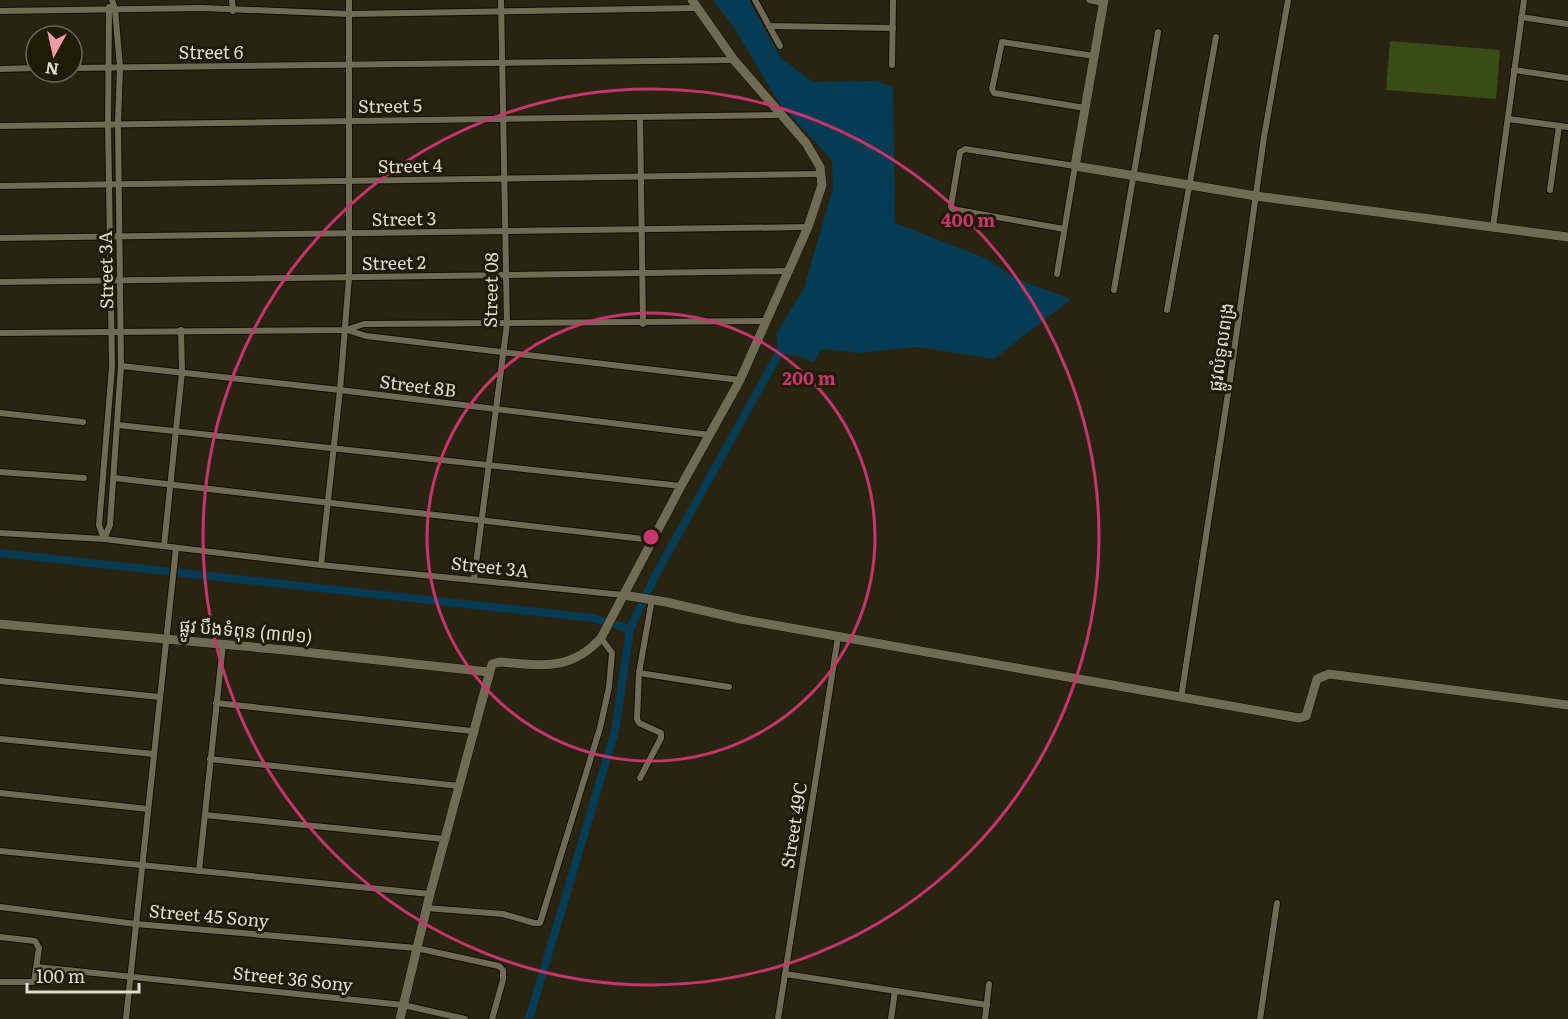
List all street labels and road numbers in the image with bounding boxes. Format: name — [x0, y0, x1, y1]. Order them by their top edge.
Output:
street label: Street 6 — [179, 38, 244, 65]
street label: Street 5 — [358, 91, 422, 119]
street label: Street 4 — [377, 151, 443, 179]
street label: Street 3 — [371, 204, 437, 232]
street label: Street 3A — [91, 231, 119, 309]
street label: Street 2 — [362, 248, 426, 276]
street label: Street 08 — [476, 252, 504, 328]
street label: ផ្លូវលំទួលពង្រ — [1200, 301, 1244, 394]
street label: Street 8B — [378, 367, 458, 403]
street label: Street 3A — [450, 548, 530, 584]
street label: ផ្លូវ បឹងទំពុន (៣៧១) — [178, 611, 314, 654]
street label: Street 49C — [773, 780, 813, 870]
street label: Street 45 Sony — [148, 896, 271, 934]
street label: Street 36 Sony — [232, 958, 355, 998]

